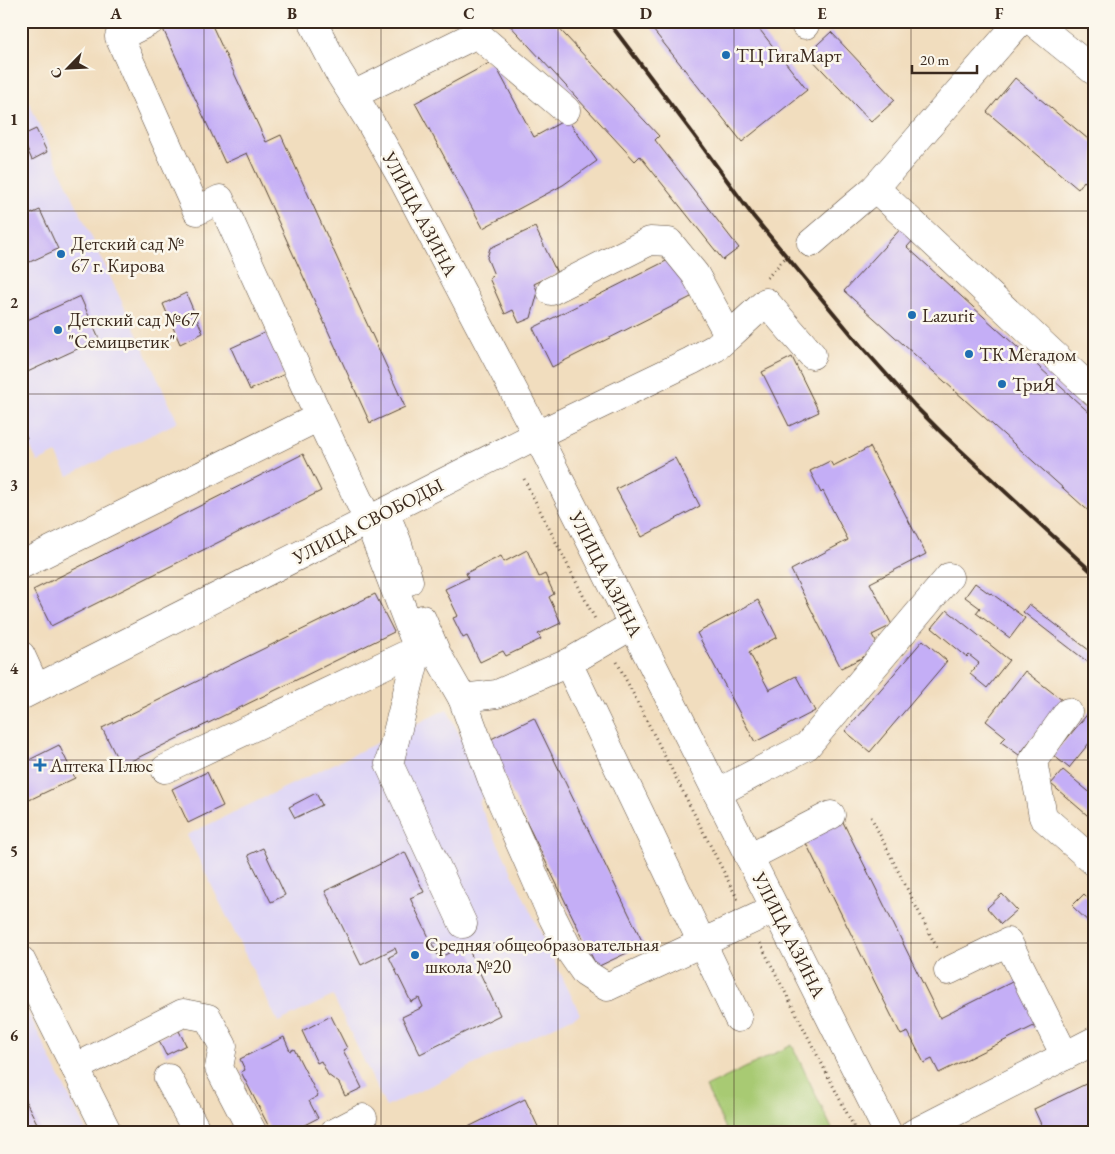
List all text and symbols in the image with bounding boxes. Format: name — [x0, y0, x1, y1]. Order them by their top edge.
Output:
text: A — [109, 3, 122, 24]
text: B — [287, 3, 297, 24]
text: C — [463, 3, 475, 24]
text: D — [640, 3, 652, 24]
text: E — [817, 3, 827, 24]
text: F — [995, 3, 1004, 24]
north arrow — [42, 42, 92, 92]
scale bar — [912, 42, 978, 74]
place label: ТЦ ГигаМарт — [736, 43, 842, 68]
marker: ТЦ ГигаМарт — [720, 49, 732, 61]
text: 20 m — [920, 50, 949, 69]
text: С — [46, 65, 66, 81]
text: 1 — [10, 109, 18, 130]
street label: УЛИЦА АЗИНА — [376, 146, 464, 281]
place label: Детский сад № 67 г. Кирова — [71, 231, 184, 278]
marker: Детский сад № 67 г. Кирова — [55, 248, 67, 260]
text: 2 — [10, 292, 19, 313]
place label: Lazurit — [922, 303, 974, 328]
place label: Детский сад №67 "Семицветик" — [68, 307, 200, 354]
marker: Lazurit — [906, 309, 918, 321]
marker: Детский сад №67 "Семицветик" — [52, 324, 64, 336]
place label: ТК Мегадом — [979, 342, 1076, 367]
marker: ТК Мегадом — [963, 348, 975, 360]
place label: ТриЯ — [1012, 372, 1056, 397]
marker: ТриЯ — [996, 378, 1008, 390]
street label: УЛИЦА СВОБОДЫ — [288, 472, 448, 570]
text: 3 — [10, 475, 18, 496]
street label: УЛИЦА АЗИНА — [563, 506, 649, 642]
text: 4 — [10, 658, 19, 679]
place label: Аптека Плюс — [49, 753, 153, 778]
marker: Аптека Плюс — [34, 759, 46, 771]
text: 5 — [10, 841, 18, 862]
street label: УЛИЦА АЗИНА — [746, 867, 832, 1003]
place label: Средняя общеобразовательная школа №20 — [425, 932, 660, 979]
marker: Средняя общеобразовательная школа №20 — [409, 949, 421, 961]
text: 6 — [10, 1025, 19, 1046]

